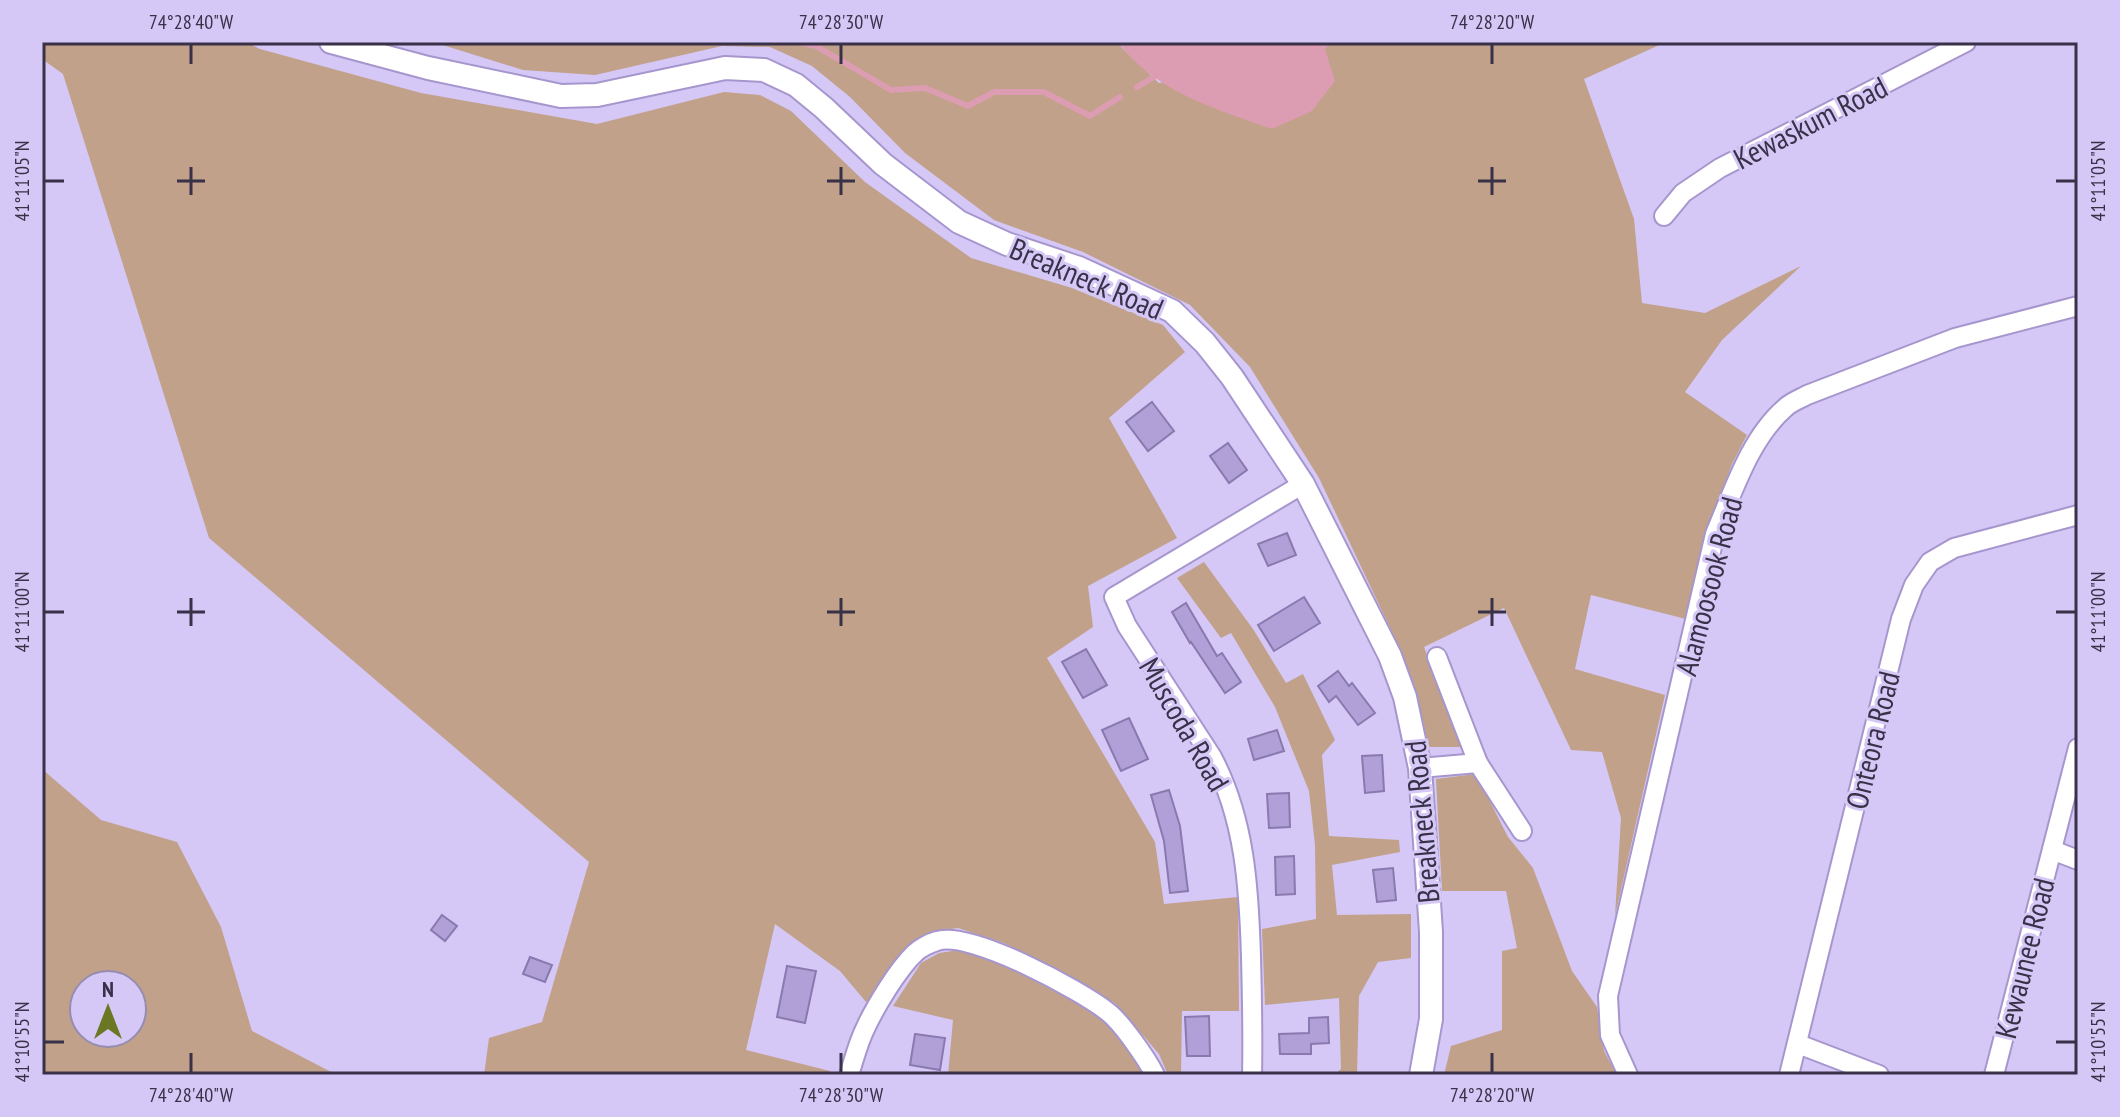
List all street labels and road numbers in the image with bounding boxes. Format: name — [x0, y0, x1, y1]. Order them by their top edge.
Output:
street label: Kewaskum Road — [1727, 67, 1893, 177]
street label: Breakneck Road — [1004, 228, 1170, 328]
street label: Alamoosook Road — [1665, 492, 1751, 680]
street label: Muscoda Road — [1131, 650, 1239, 798]
street label: Onteora Road — [1836, 667, 1908, 813]
street label: Breakneck Road — [1394, 739, 1448, 905]
street label: Kewaunee Road — [1985, 874, 2063, 1042]

